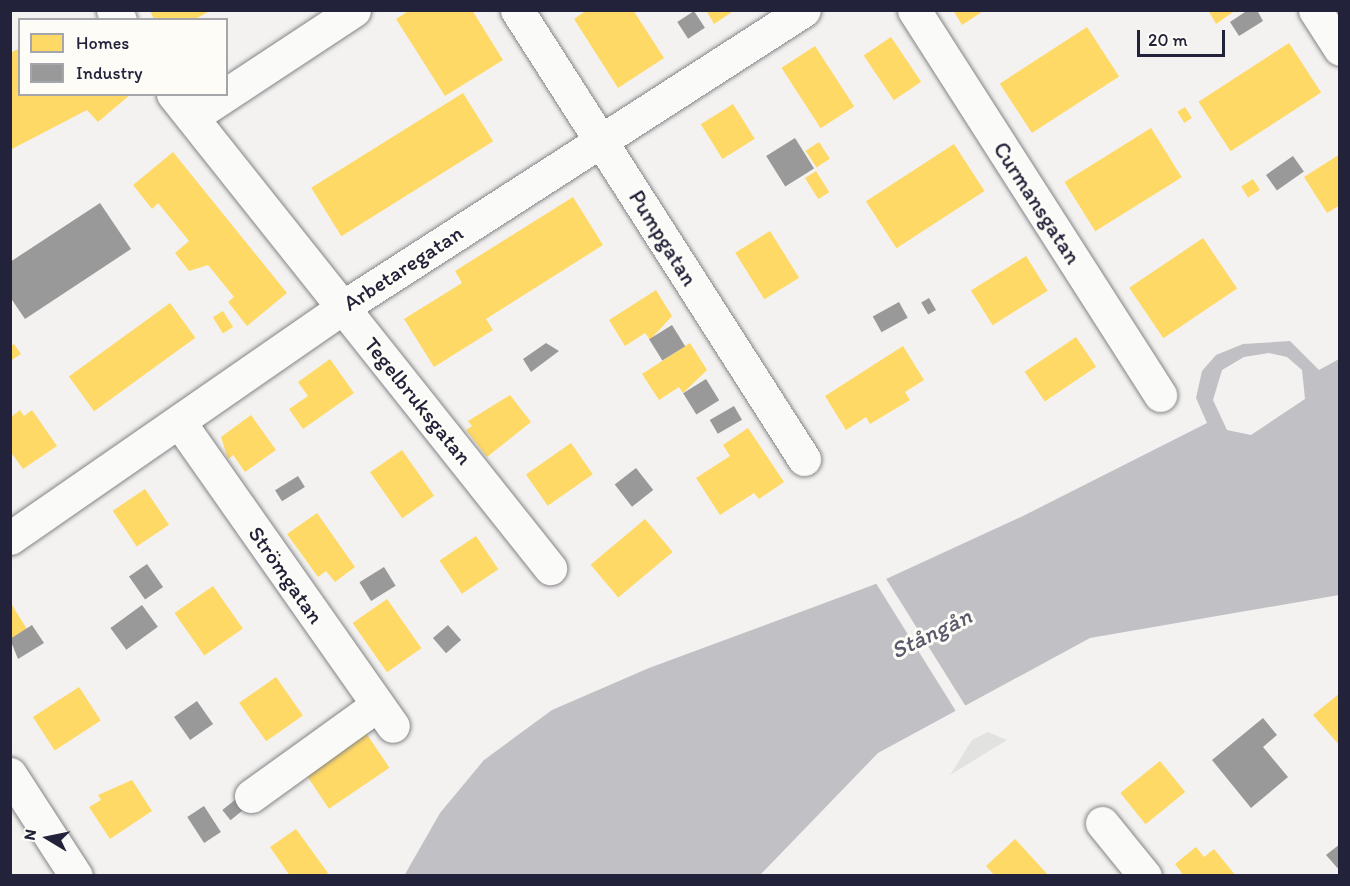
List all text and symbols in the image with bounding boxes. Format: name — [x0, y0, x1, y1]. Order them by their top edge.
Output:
legend — [18, 18, 228, 96]
scale bar — [1140, 18, 1228, 56]
text: 20 m — [1148, 29, 1188, 51]
text: Homes — [76, 32, 129, 54]
text: Industry — [76, 62, 143, 84]
street label: Curmansgatan — [988, 137, 1086, 269]
street label: Pumpgatan — [623, 185, 703, 291]
street label: Arbetaregatan — [338, 220, 468, 316]
street label: Tegelbruksgatan — [359, 332, 477, 470]
street label: Strömgatan — [243, 521, 329, 629]
water label: Stångån — [886, 601, 976, 665]
north arrow — [18, 808, 78, 868]
text: N — [19, 828, 40, 842]

